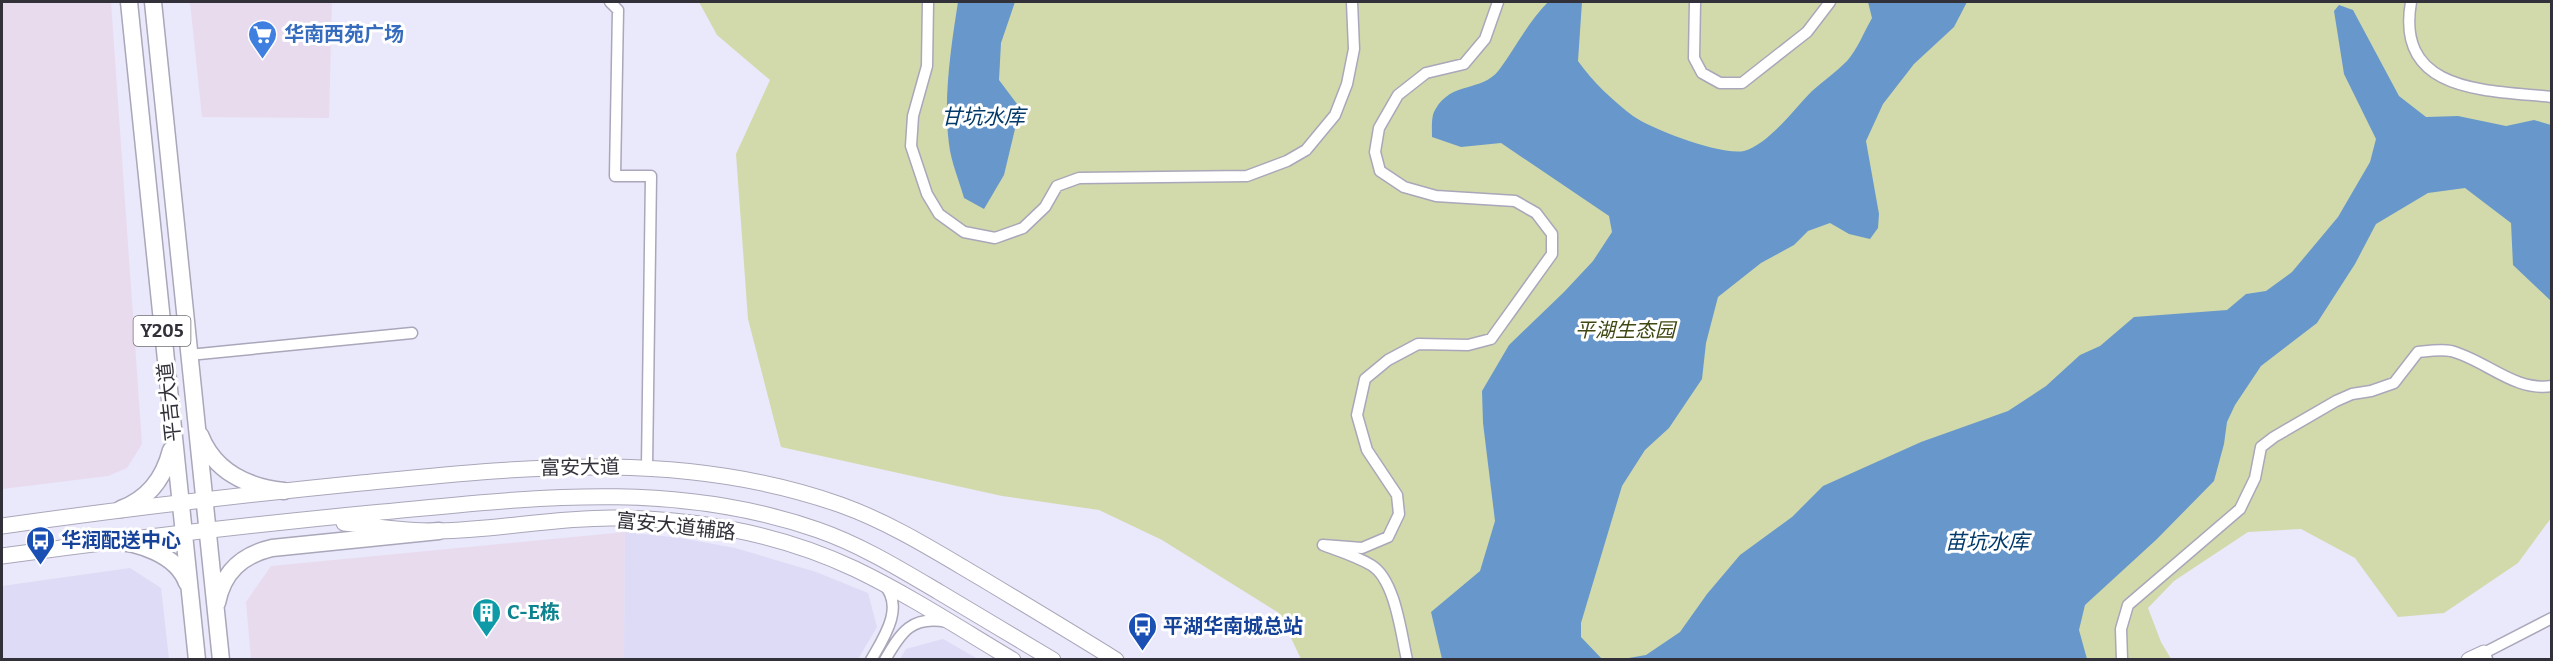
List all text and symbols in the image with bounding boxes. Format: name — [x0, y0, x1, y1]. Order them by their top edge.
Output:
supermarket icon: 华南西苑广场 — [247, 18, 279, 60]
place label: 华南西苑广场 — [284, 22, 404, 46]
water label: 甘坑水库 — [941, 104, 1028, 130]
road number: Y205 — [134, 316, 190, 346]
park label: 平湖生态园 — [1575, 318, 1678, 342]
street label: 平吉大道 — [153, 361, 185, 443]
street label: 富安大道 — [540, 454, 620, 480]
street label: 富安大道辅路 — [615, 508, 737, 544]
bus stop icon: 华润配送中心 — [24, 524, 56, 566]
place label: 华润配送中心 — [61, 528, 181, 552]
water label: 苗坑水库 — [1945, 529, 2032, 555]
building icon: C-E栋 — [470, 596, 502, 638]
place label: C-E栋 — [507, 600, 560, 624]
bus stop icon: 平湖华南城总站 — [1126, 610, 1158, 652]
place label: 平湖华南城总站 — [1163, 614, 1303, 638]

